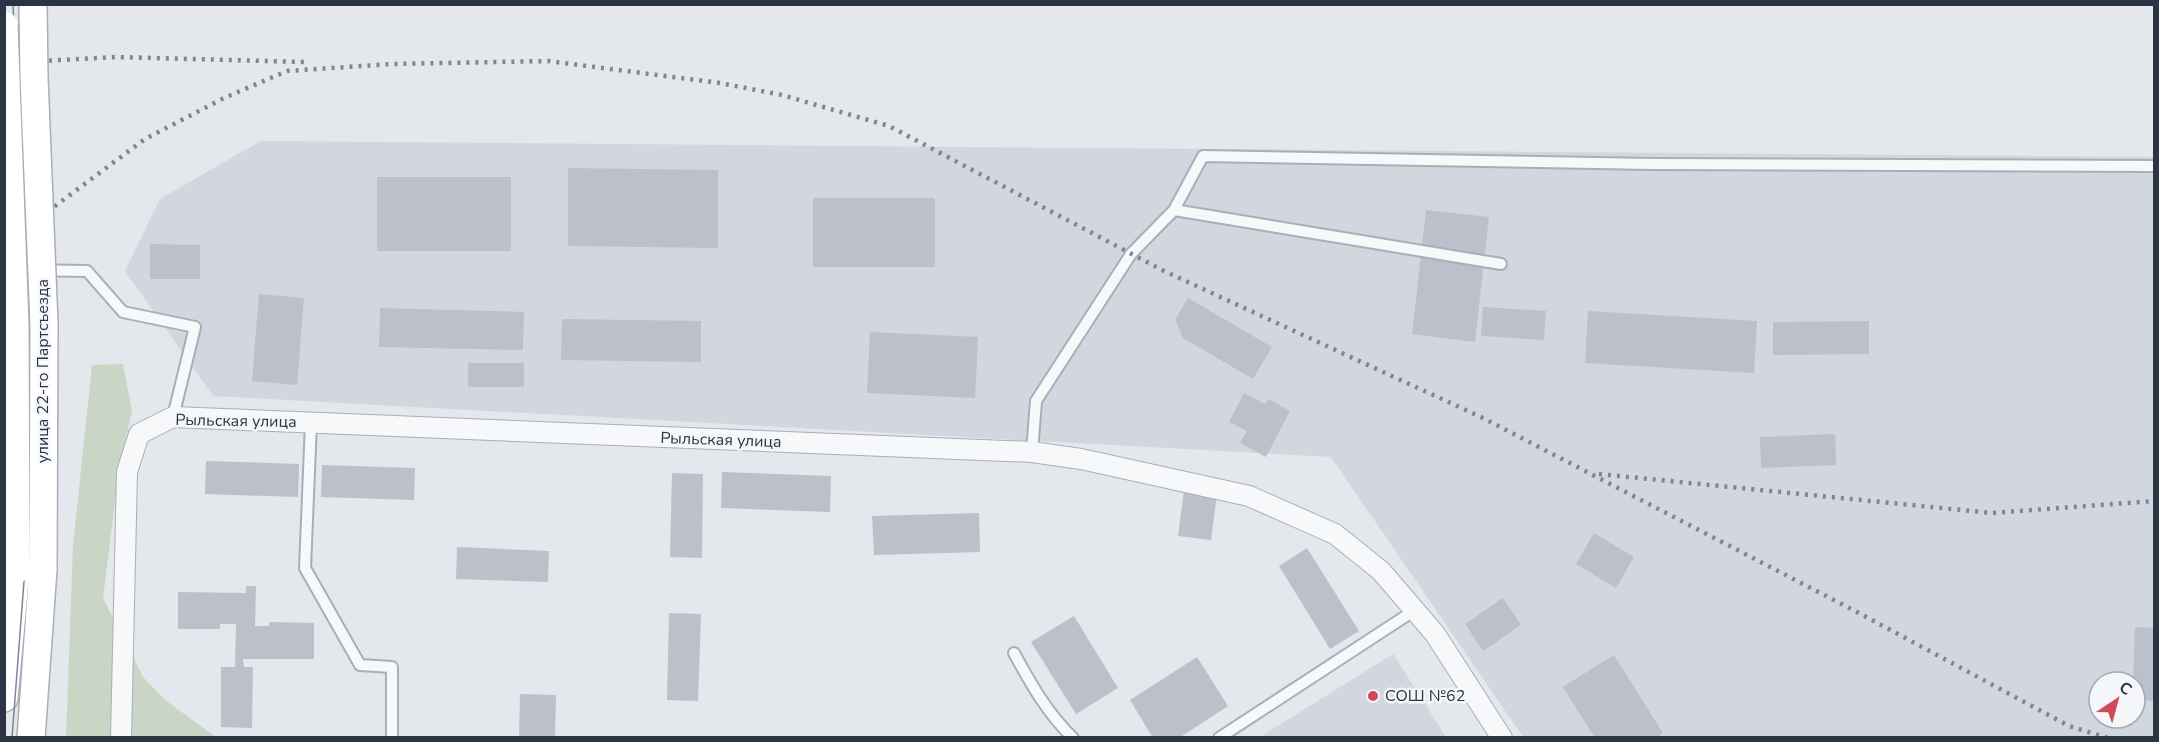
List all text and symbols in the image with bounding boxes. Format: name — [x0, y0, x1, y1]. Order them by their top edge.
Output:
street label: улица 22-го Партсъезда — [32, 279, 54, 463]
street label: Рыльская улица — [175, 409, 297, 433]
street label: Рыльская улица — [660, 427, 782, 453]
north arrow — [2087, 670, 2147, 730]
text: С — [2114, 677, 2136, 701]
place label: СОШ №62 — [1385, 685, 1465, 707]
marker: СОШ №62 — [1366, 689, 1380, 703]

